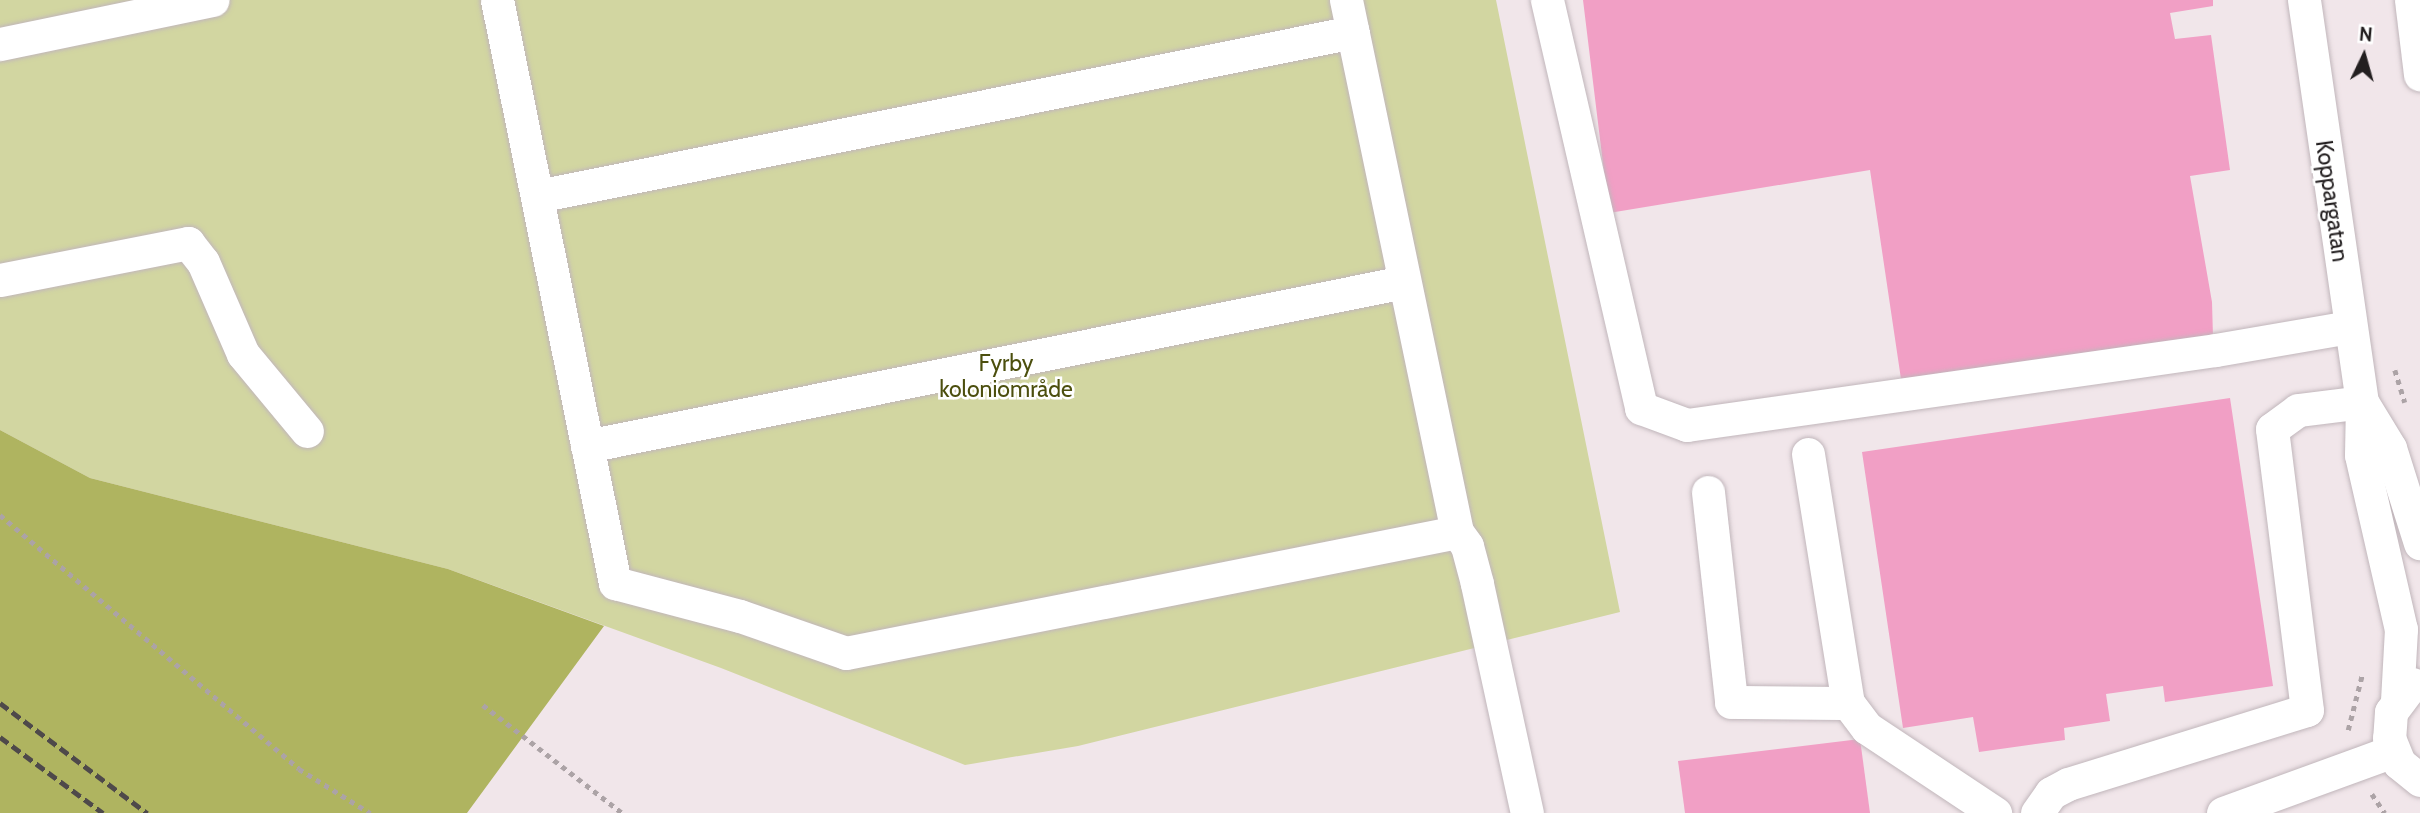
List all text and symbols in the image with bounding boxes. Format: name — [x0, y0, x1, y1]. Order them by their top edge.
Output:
north arrow — [2329, 21, 2399, 91]
text: N — [2358, 23, 2374, 47]
street label: Koppargatan — [2310, 138, 2354, 264]
park label: Fyrby koloniområde — [939, 349, 1073, 403]

